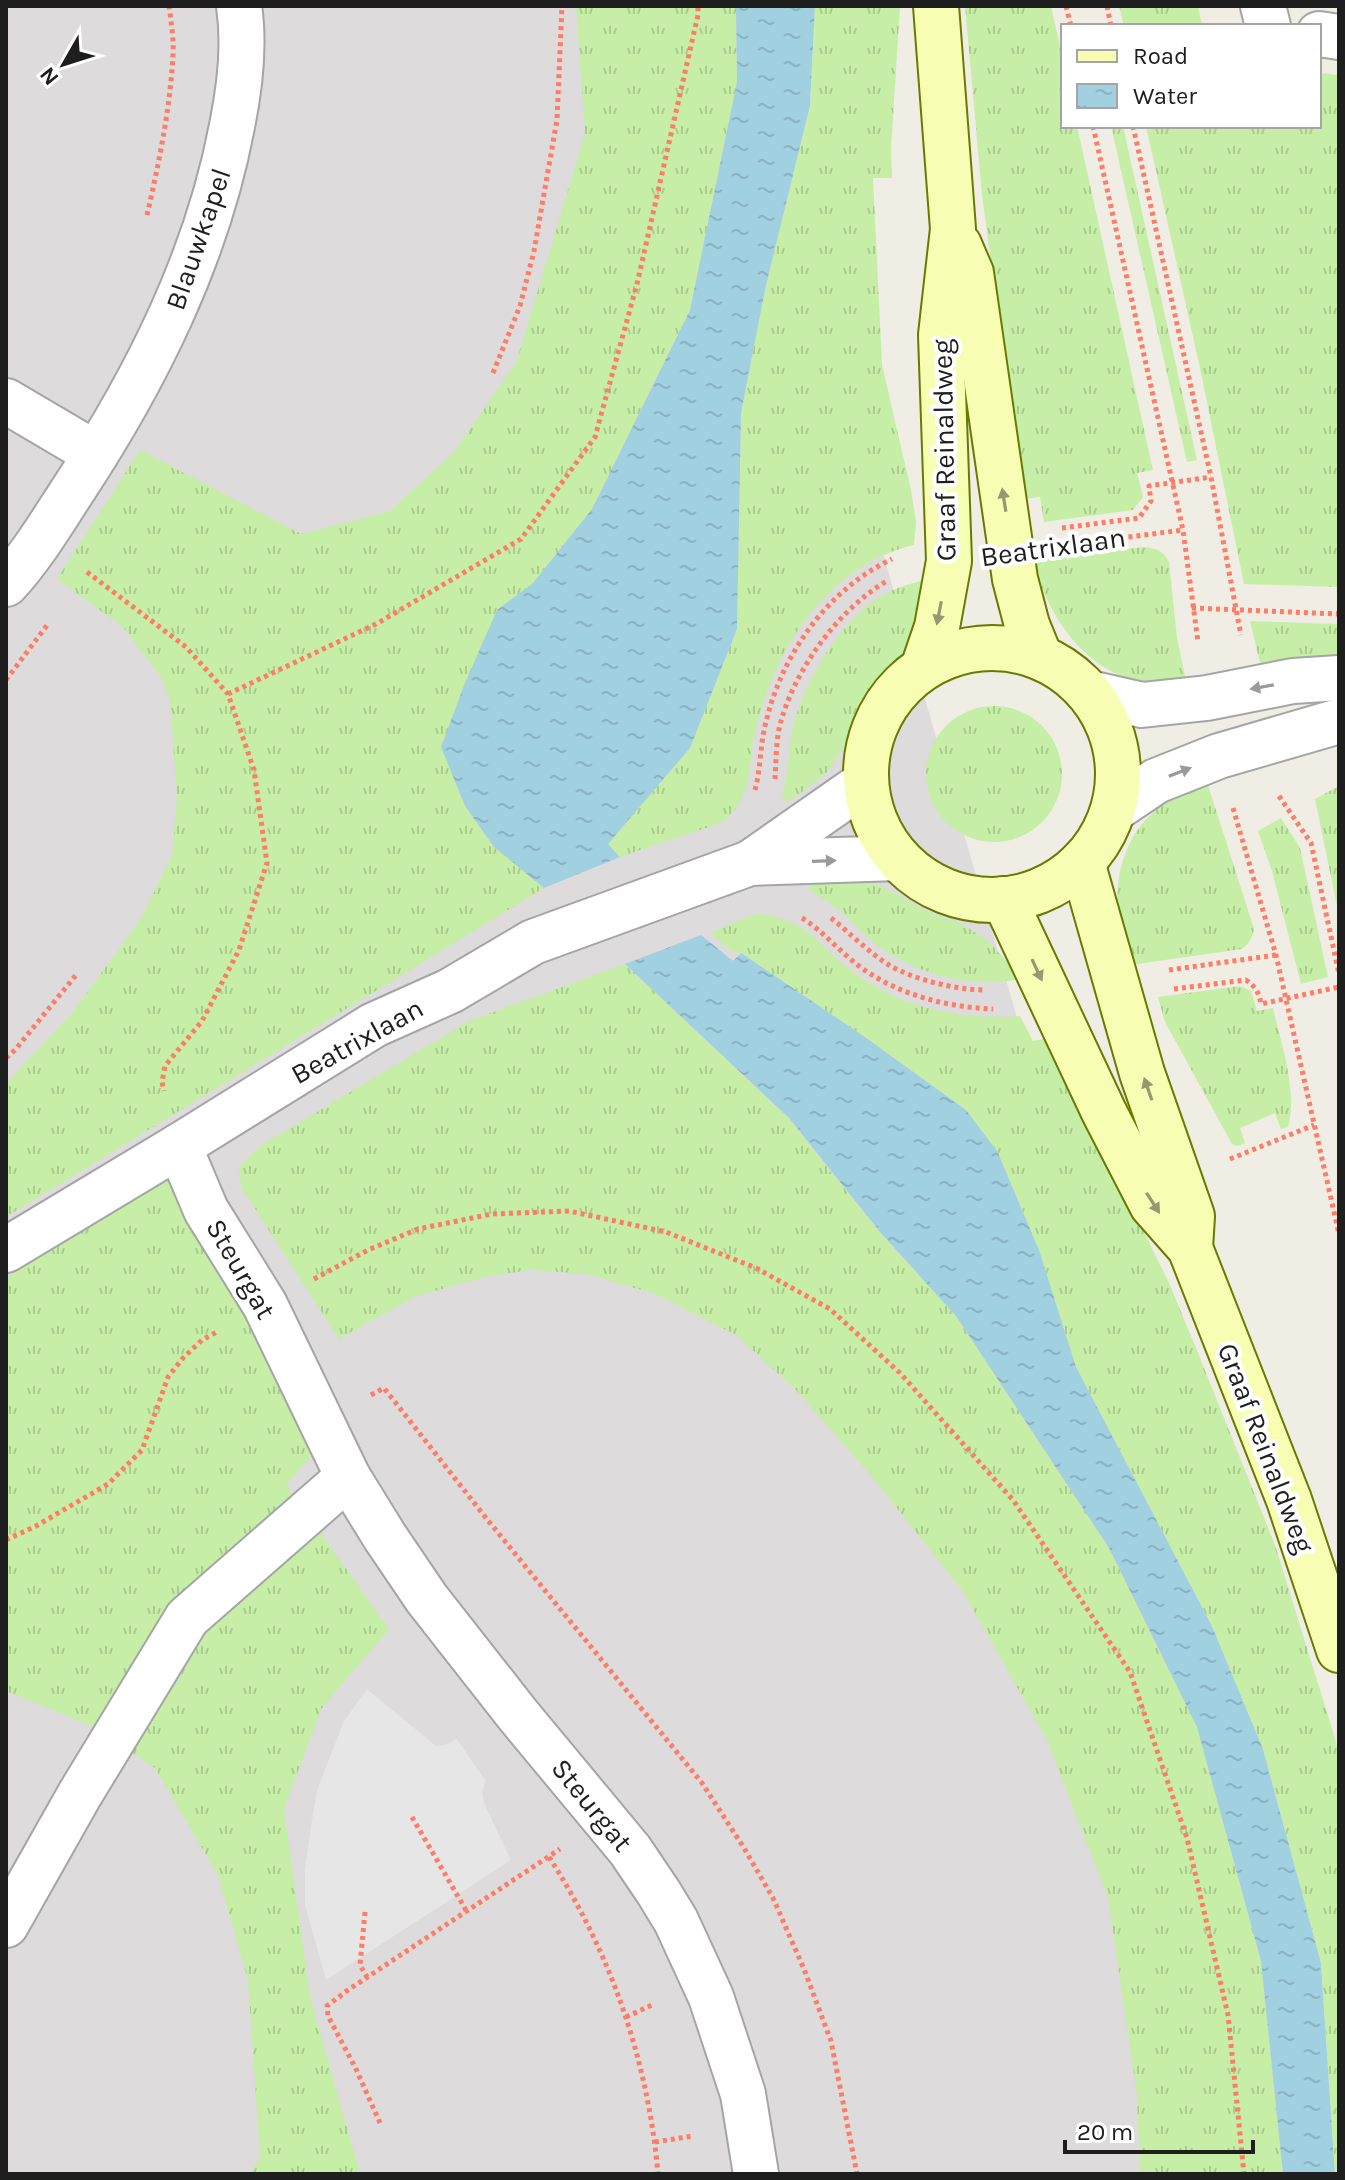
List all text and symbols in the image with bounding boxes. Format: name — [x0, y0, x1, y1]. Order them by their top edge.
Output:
north arrow — [24, 24, 104, 104]
legend — [1061, 24, 1321, 128]
text: Road — [1133, 42, 1188, 70]
text: N — [34, 62, 64, 90]
text: Water — [1133, 82, 1197, 110]
street label: Blauwkapel — [158, 164, 238, 314]
street label: Graaf Reinaldweg — [926, 338, 962, 561]
one-way arrow — [997, 487, 1010, 512]
street label: Beatrixlaan — [978, 520, 1128, 574]
one-way arrow — [933, 601, 945, 626]
one-way arrow — [1249, 681, 1274, 693]
one-way arrow — [1168, 765, 1192, 778]
one-way arrow — [812, 854, 837, 867]
one-way arrow — [1030, 958, 1044, 982]
street label: Beatrixlaan — [285, 991, 429, 1091]
one-way arrow — [1141, 1077, 1153, 1101]
one-way arrow — [1145, 1192, 1160, 1213]
street label: Steurgat — [199, 1213, 283, 1325]
street label: Graaf Reinaldweg — [1211, 1338, 1321, 1558]
street label: Steurgat — [544, 1752, 640, 1858]
scale bar — [1065, 2104, 1253, 2154]
text: 20 m — [1077, 2118, 1133, 2146]

